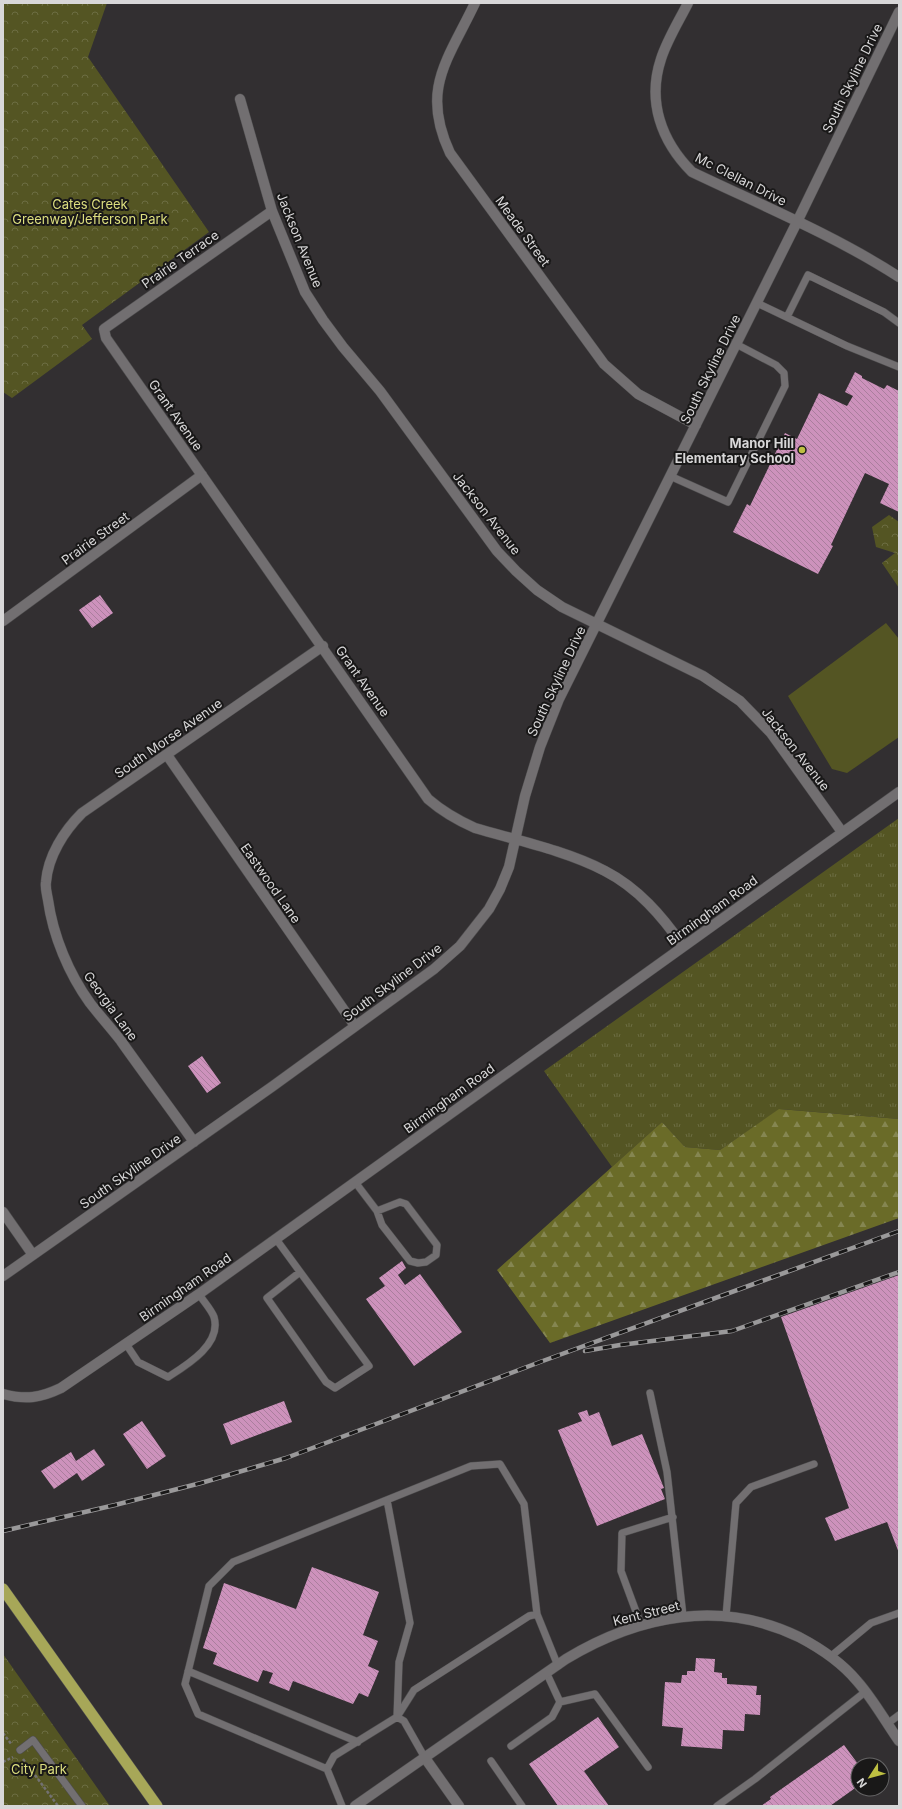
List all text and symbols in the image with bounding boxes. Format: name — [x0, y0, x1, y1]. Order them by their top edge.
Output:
street label: South Skyline Drive — [819, 21, 885, 135]
street label: Mc Clellan Drive — [693, 149, 789, 209]
street label: Jackson Avenue — [274, 190, 326, 290]
street label: Meade Street — [492, 193, 554, 269]
park label: Cates Creek Greenway/Jefferson Park — [12, 196, 168, 227]
street label: Prairie Terrace — [138, 227, 222, 291]
street label: South Skyline Drive — [677, 312, 743, 426]
street label: Grant Avenue — [146, 376, 206, 454]
place label: Manor Hill Elementary School — [675, 435, 794, 466]
marker: Manor Hill Elementary School — [797, 445, 807, 455]
street label: Jackson Avenue — [450, 468, 524, 558]
street label: Prairie Street — [58, 508, 132, 568]
street label: South Skyline Drive — [523, 623, 589, 739]
street label: Grant Avenue — [333, 642, 393, 720]
street label: South Morse Avenue — [111, 695, 225, 781]
street label: Jackson Avenue — [759, 704, 833, 794]
street label: Eastwood Lane — [238, 840, 304, 926]
street label: Birmingham Road — [663, 872, 761, 948]
street label: South Skyline Drive — [339, 940, 445, 1024]
street label: Georgia Lane — [81, 968, 141, 1044]
street label: Birmingham Road — [400, 1060, 498, 1136]
street label: South Skyline Drive — [76, 1130, 184, 1212]
street label: Birmingham Road — [136, 1249, 234, 1325]
street label: Kent Street — [611, 1597, 681, 1629]
north arrow — [850, 1757, 890, 1797]
park label: City Park — [11, 1761, 67, 1777]
text: N — [854, 1775, 870, 1790]

